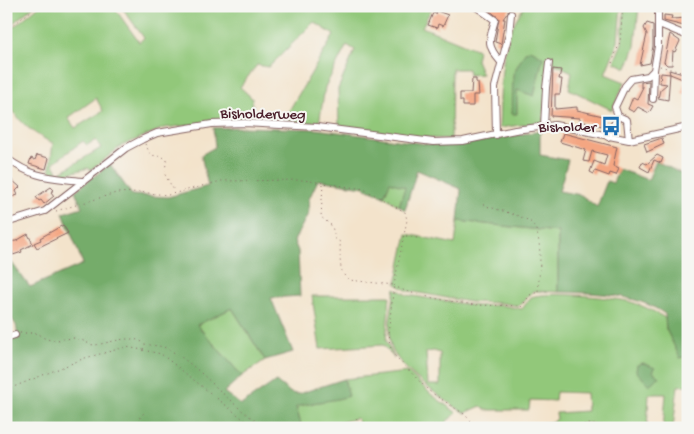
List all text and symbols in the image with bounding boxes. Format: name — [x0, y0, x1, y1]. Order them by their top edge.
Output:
street label: Bisholderweg — [219, 105, 306, 125]
bus stop icon: Bisholder — [600, 115, 622, 137]
place label: Bisholder — [538, 119, 598, 137]

